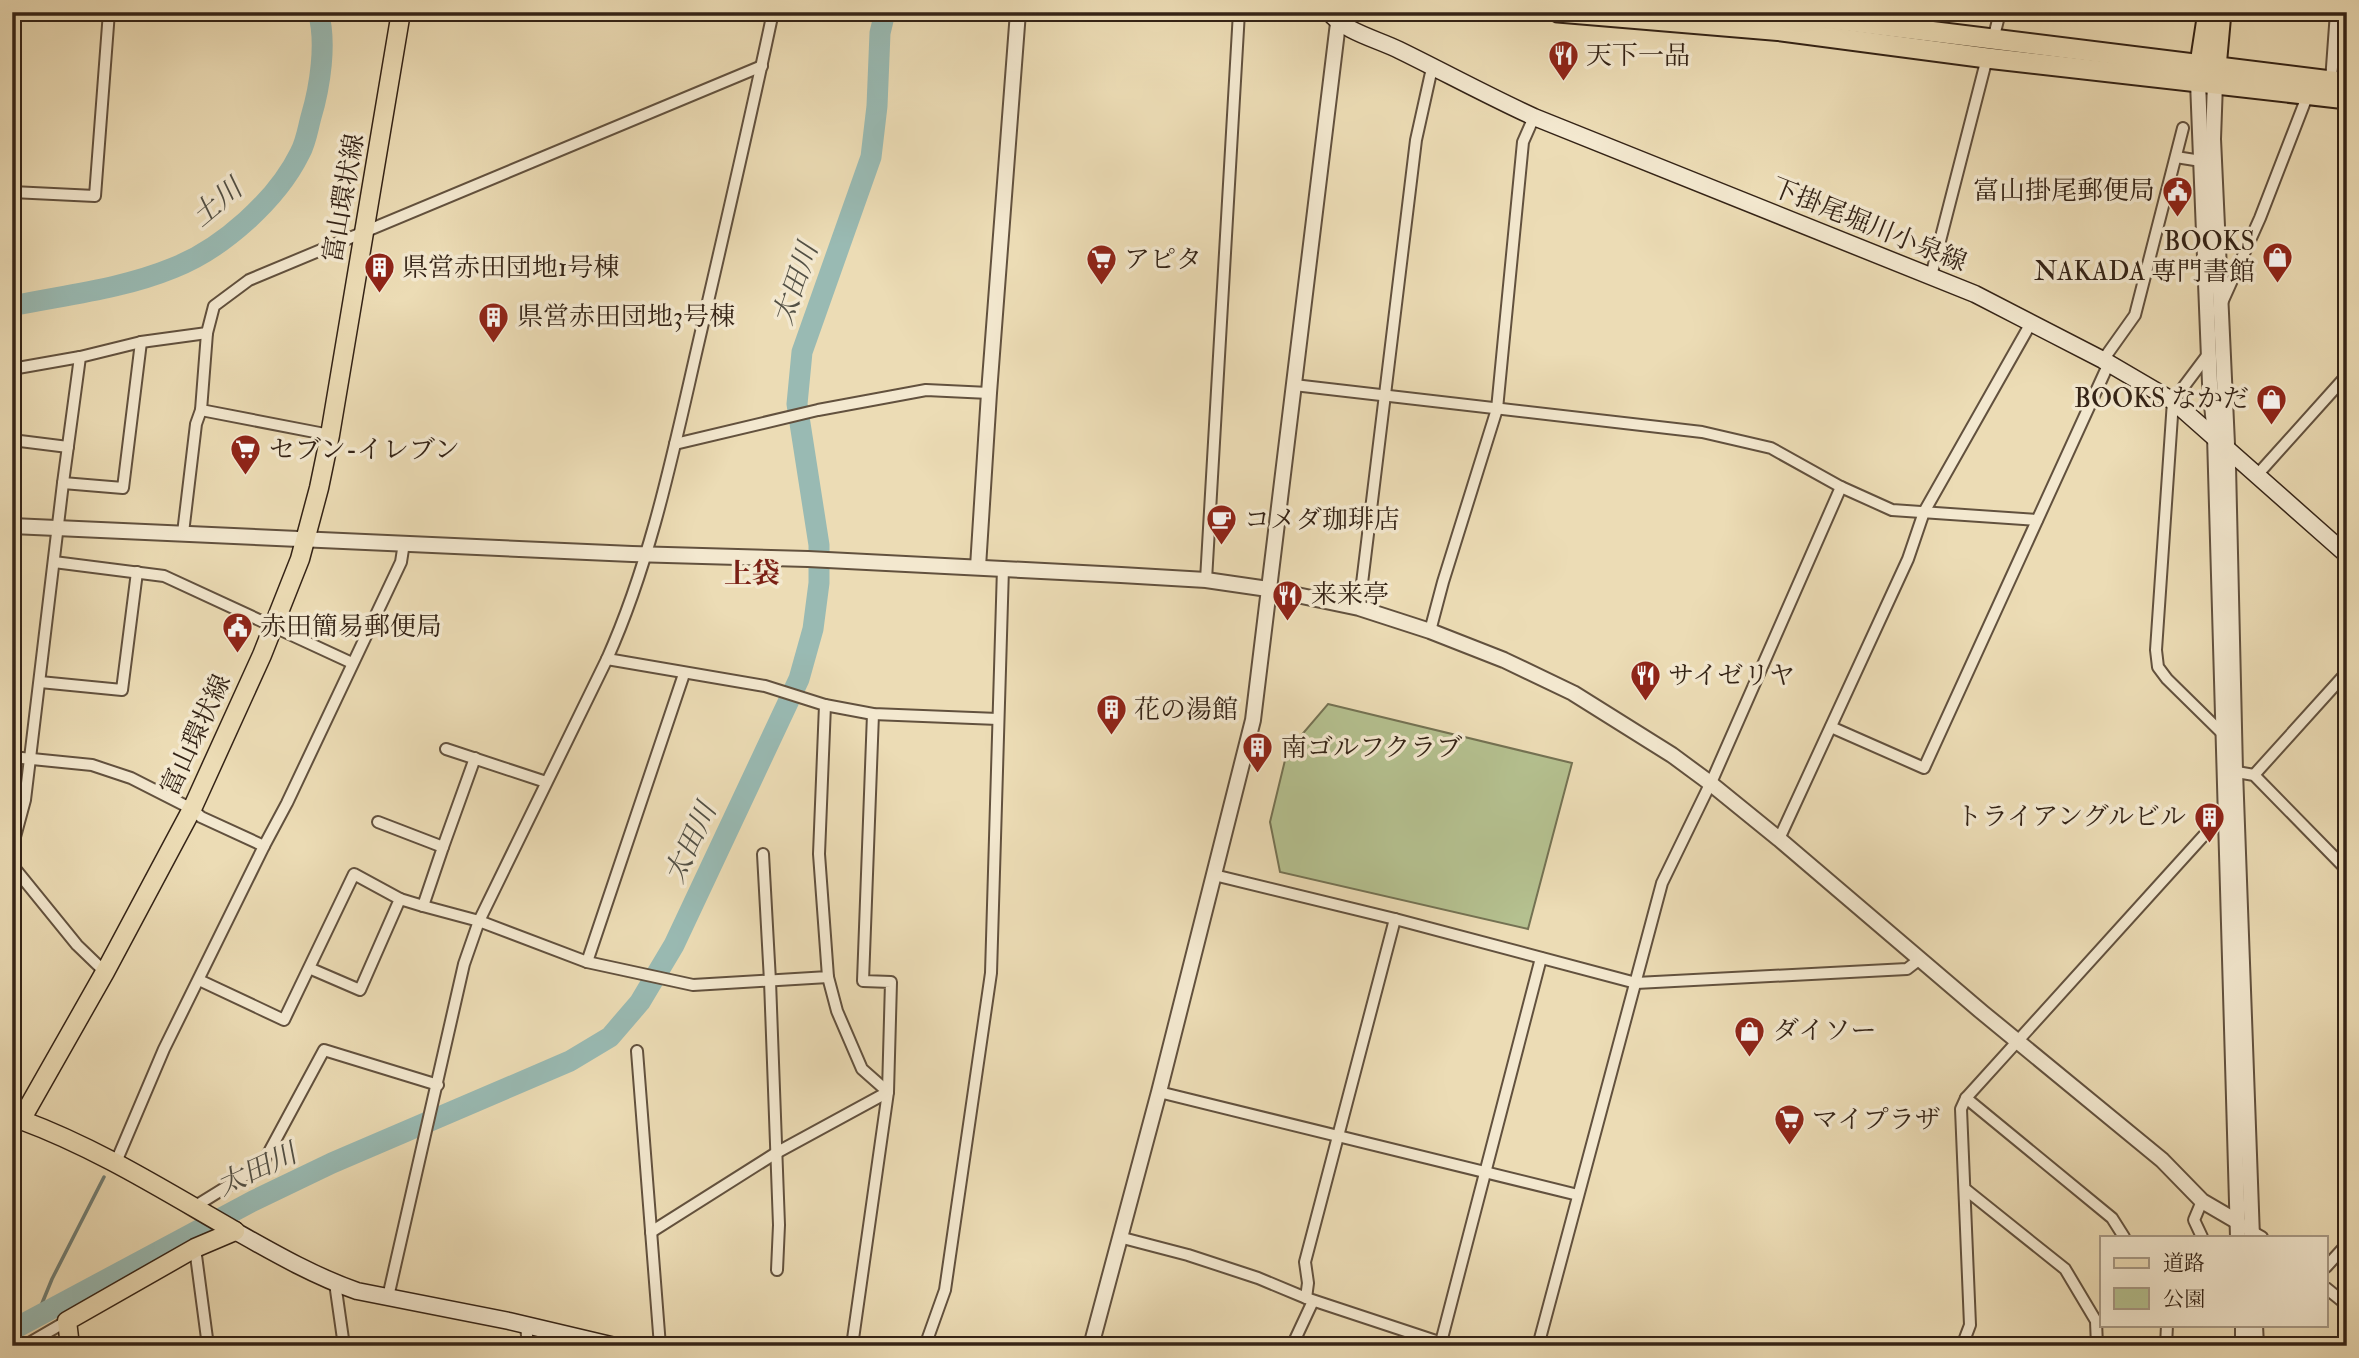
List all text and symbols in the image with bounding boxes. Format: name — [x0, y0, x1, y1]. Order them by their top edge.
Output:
restaurant icon: 天下一品 — [1546, 39, 1580, 83]
place label: 天下一品 — [1586, 40, 1690, 72]
street label: 富山環状線 — [317, 131, 371, 265]
water label: 土川 — [184, 170, 252, 234]
street label: 下掛尾堀川小泉線 — [1767, 171, 1971, 279]
public building icon: 富山掛尾郵便局 — [2161, 174, 2195, 218]
place label: 富山掛尾郵便局 — [1973, 175, 2155, 207]
place label: BOOKS NAKADA 専門書館 — [2034, 226, 2255, 288]
water label: 太田川 — [766, 236, 827, 329]
shop icon: BOOKS NAKADA 専門書館 — [2261, 240, 2295, 284]
supermarket icon: アピタ — [1084, 243, 1118, 287]
place label: アピタ — [1124, 244, 1202, 276]
building icon: 県営赤田団地1号棟 — [362, 251, 396, 295]
place label: 県営赤田団地1号棟 — [402, 252, 619, 284]
building icon: 県営赤田団地3号棟 — [477, 300, 511, 344]
place label: 県営赤田団地3号棟 — [517, 301, 735, 333]
shop icon: BOOKS なかだ — [2255, 382, 2289, 426]
place label: BOOKS なかだ — [2074, 383, 2249, 415]
supermarket icon: セブン-イレブン — [229, 433, 263, 477]
place label: セブン-イレブン — [269, 434, 460, 466]
cafe icon: コメダ珈琲店 — [1204, 503, 1238, 547]
place label: コメダ珈琲店 — [1244, 504, 1400, 536]
district label: 上袋 — [724, 557, 780, 592]
restaurant icon: 来来亭 — [1271, 578, 1305, 622]
place label: 来来亭 — [1311, 579, 1389, 611]
public building icon: 赤田簡易郵便局 — [220, 610, 254, 654]
place label: 赤田簡易郵便局 — [260, 611, 442, 643]
restaurant icon: サイゼリヤ — [1628, 659, 1662, 703]
place label: サイゼリヤ — [1668, 660, 1795, 692]
street label: 富山環状線 — [154, 669, 238, 801]
building icon: 花の湯館 — [1094, 693, 1128, 737]
place label: 花の湯館 — [1134, 694, 1238, 726]
building icon: 南ゴルフクラブ — [1241, 731, 1275, 775]
place label: 南ゴルフクラブ — [1281, 732, 1462, 764]
water label: 太田川 — [657, 795, 726, 888]
building icon: トライアングルビル — [2192, 800, 2226, 844]
place label: トライアングルビル — [1956, 801, 2186, 833]
shop icon: ダイソー — [1733, 1014, 1767, 1058]
place label: ダイソー — [1773, 1015, 1876, 1047]
supermarket icon: マイプラザ — [1772, 1103, 1806, 1147]
place label: マイプラザ — [1812, 1104, 1941, 1136]
water label: 太田川 — [212, 1135, 305, 1204]
legend — [2100, 1236, 2328, 1326]
text: 道路 — [2163, 1250, 2205, 1277]
text: 公園 — [2163, 1286, 2205, 1313]

